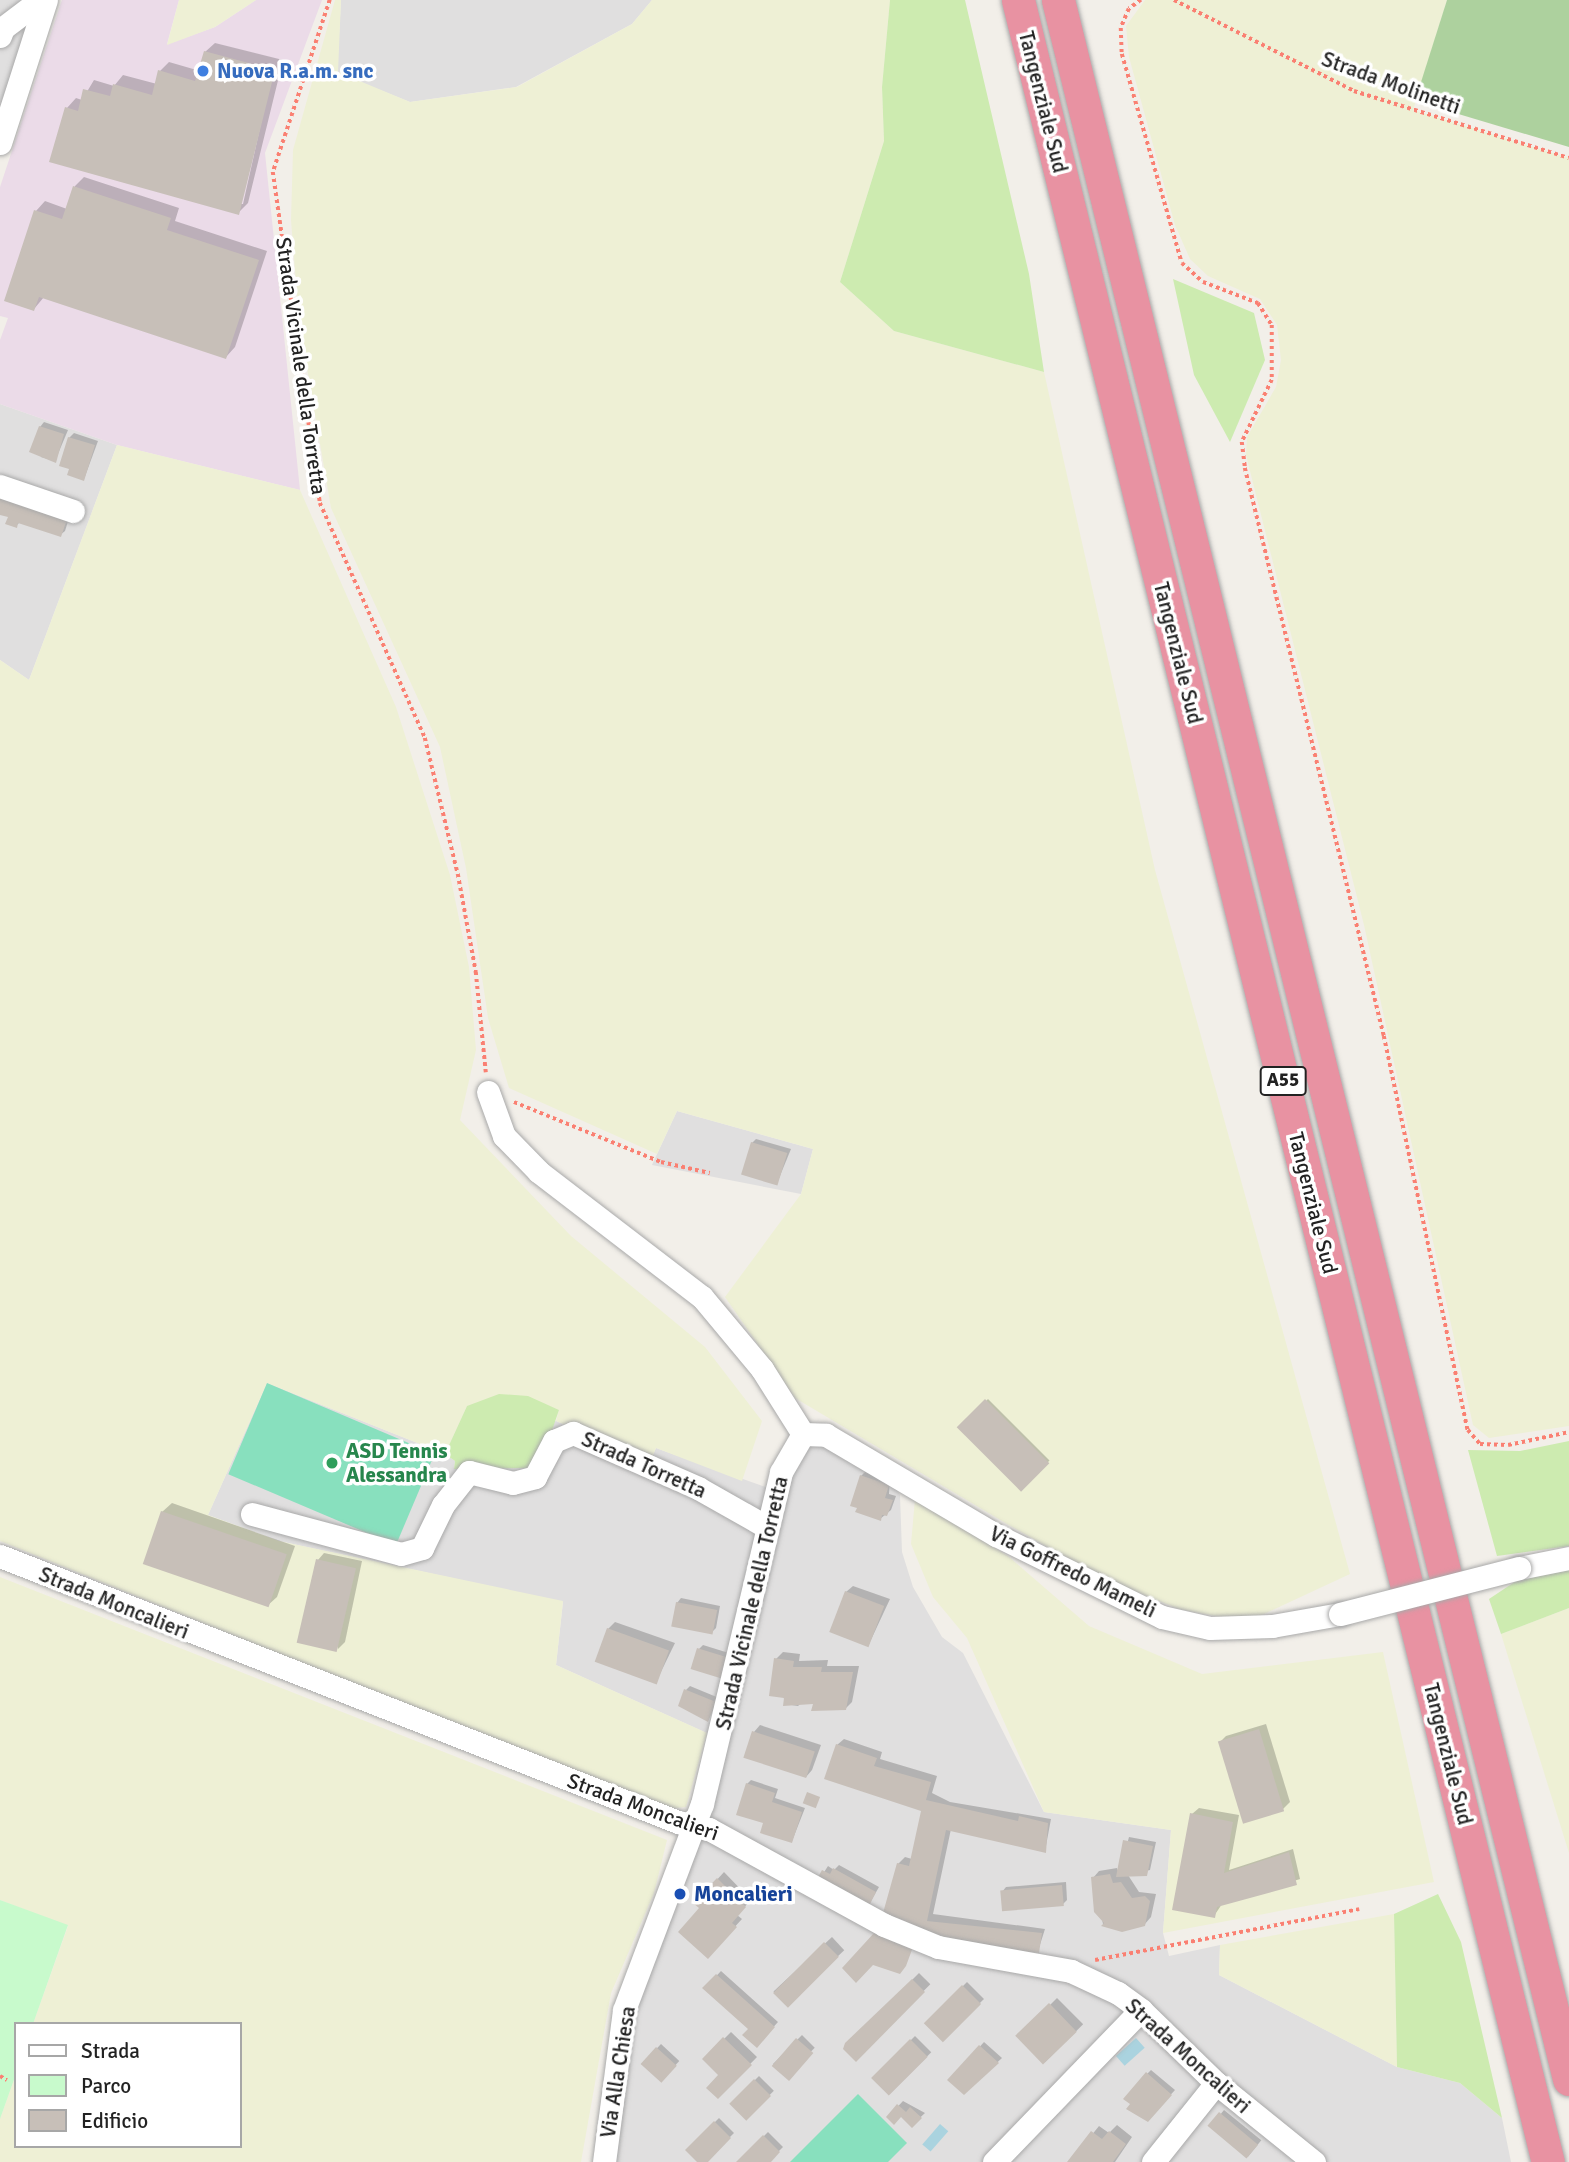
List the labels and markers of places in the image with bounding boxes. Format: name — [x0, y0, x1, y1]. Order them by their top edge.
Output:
place label: Nuova R.a.m. snc — [217, 58, 373, 84]
marker: Nuova R.a.m. snc — [195, 63, 211, 79]
place label: ASD Tennis Alessandra — [346, 1438, 448, 1488]
marker: ASD Tennis Alessandra — [324, 1455, 340, 1471]
place label: Moncalieri — [694, 1881, 793, 1907]
marker: Moncalieri — [672, 1886, 688, 1902]

